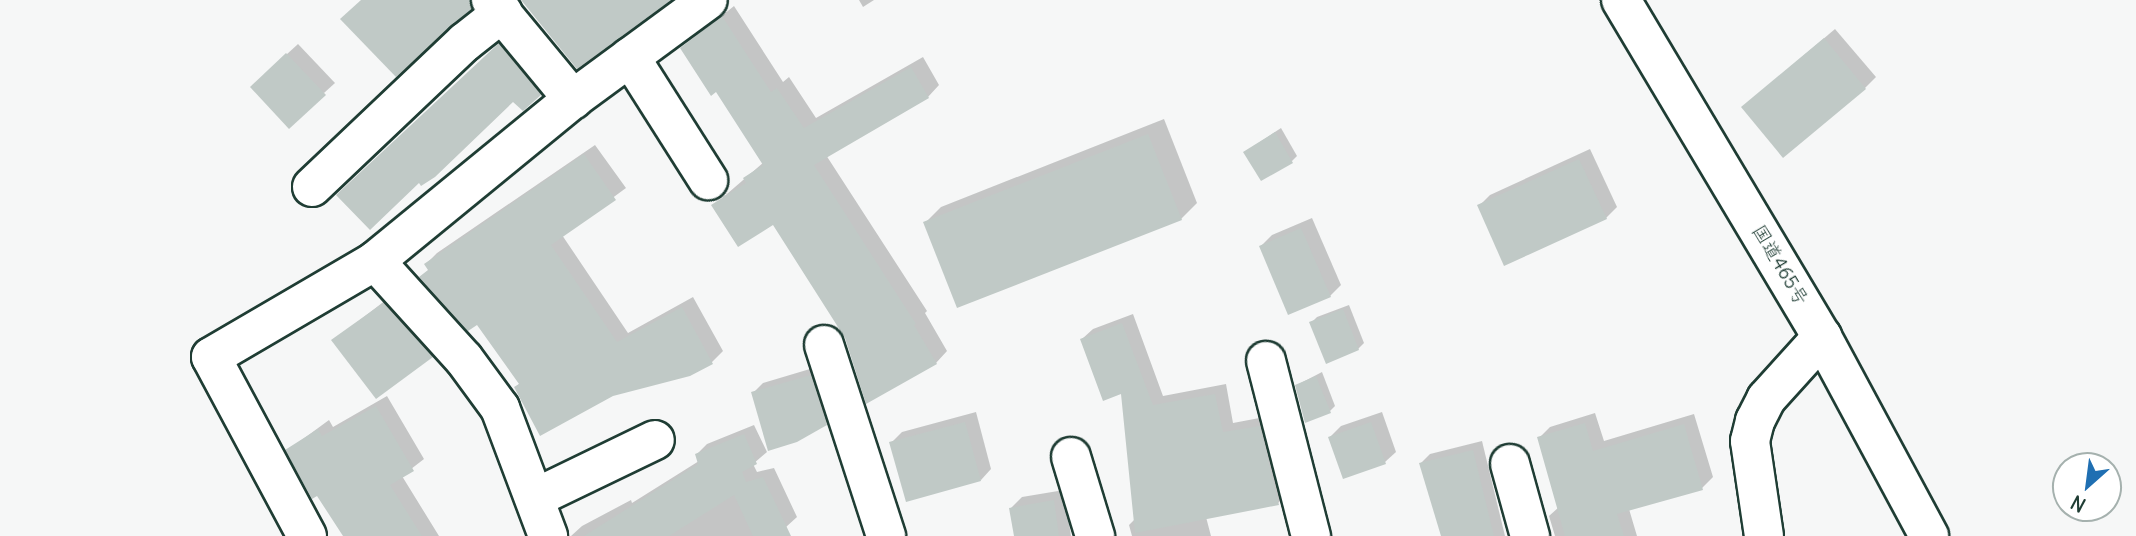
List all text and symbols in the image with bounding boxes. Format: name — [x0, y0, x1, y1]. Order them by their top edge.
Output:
street label: 国道465号 — [1747, 221, 1813, 309]
north arrow — [2052, 452, 2122, 522]
text: N — [2067, 490, 2090, 517]

